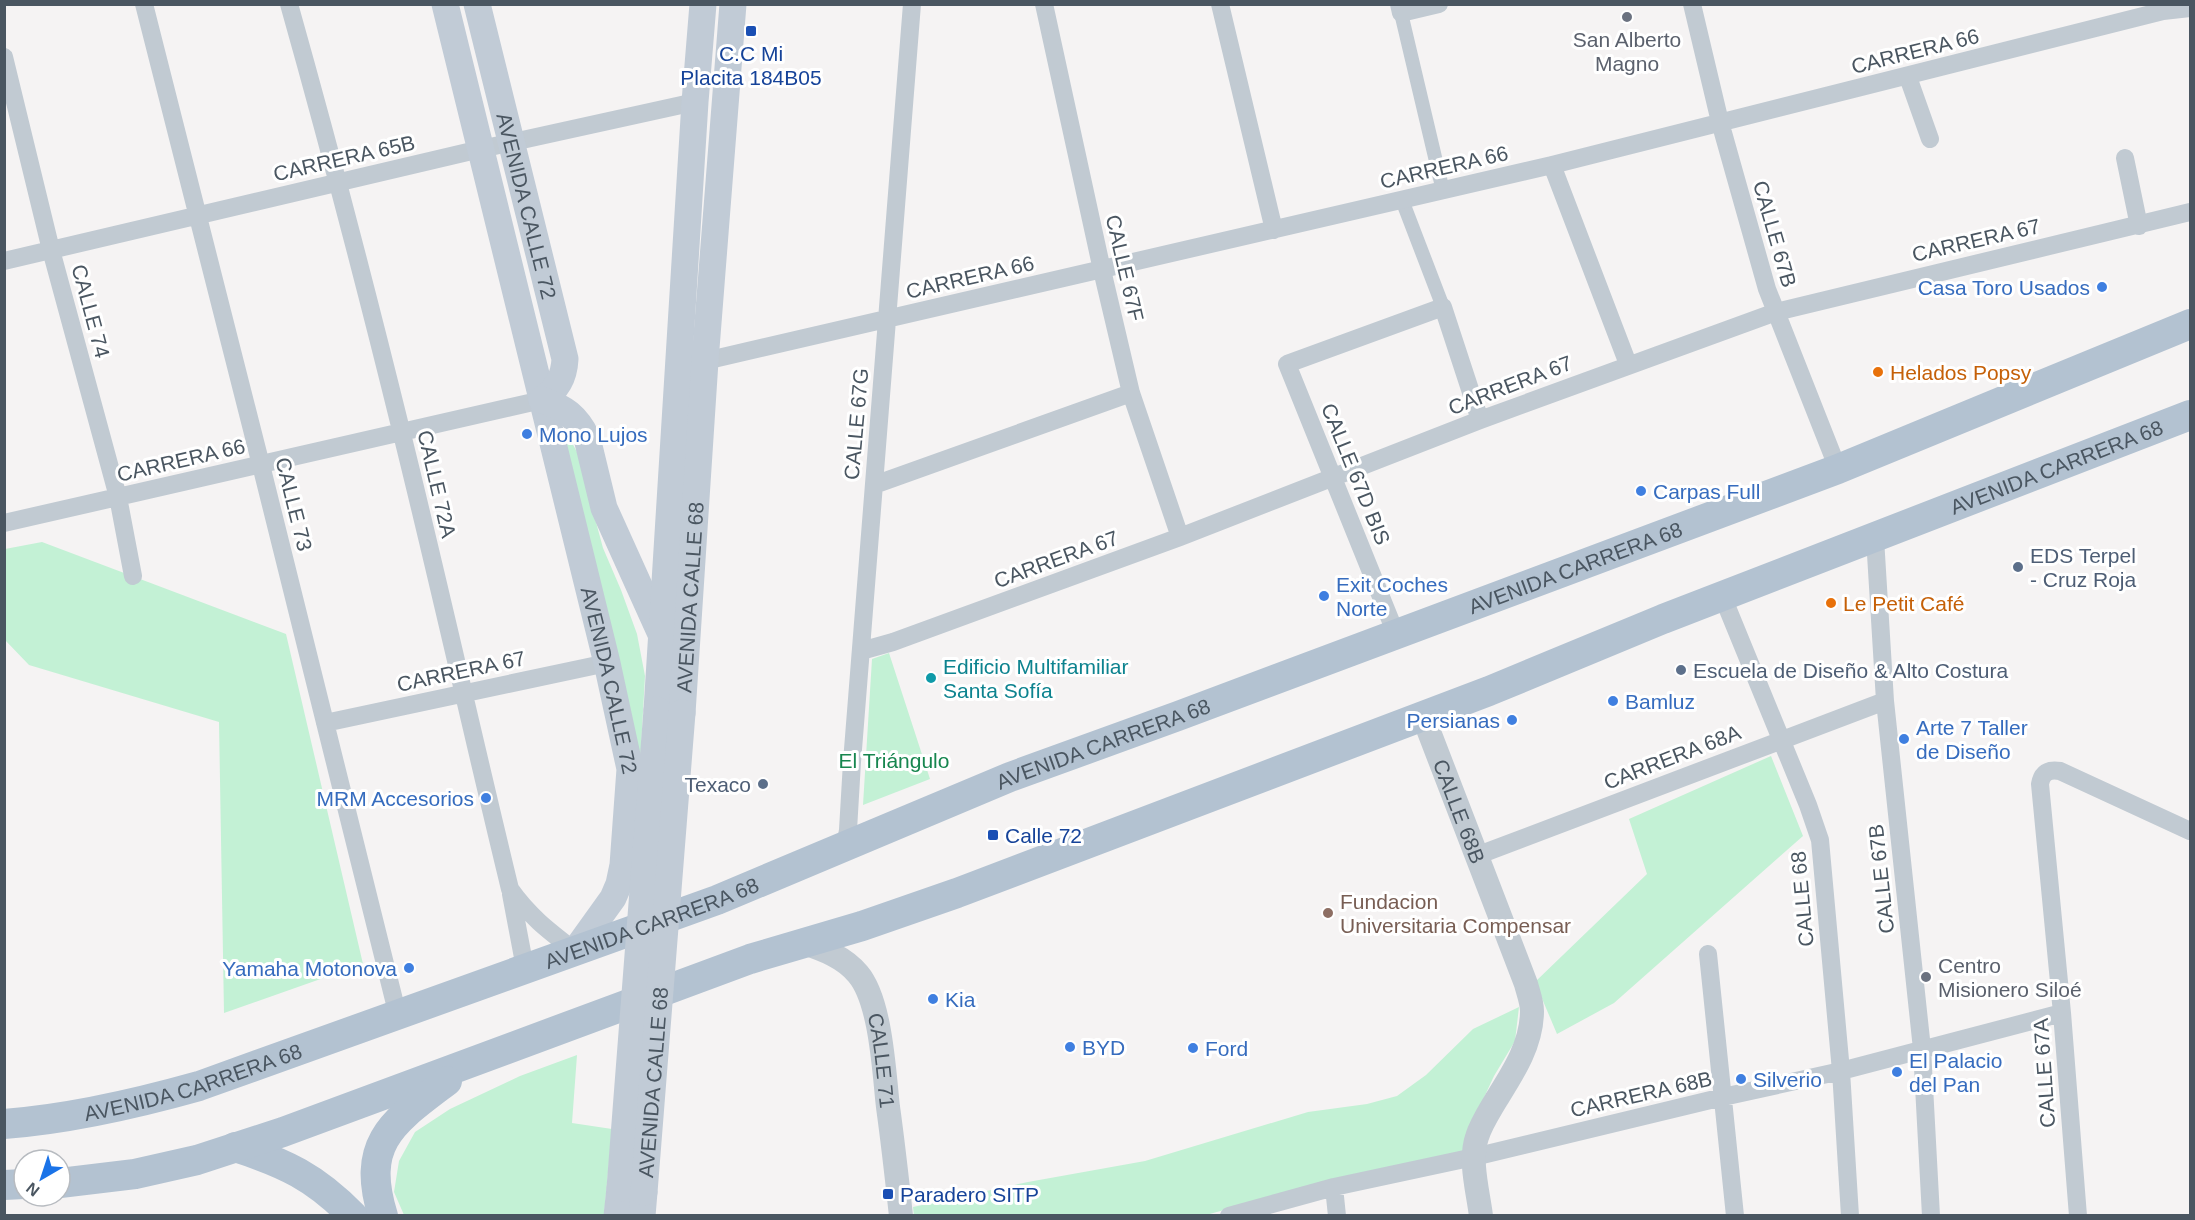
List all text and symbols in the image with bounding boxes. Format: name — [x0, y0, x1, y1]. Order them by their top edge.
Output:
marker: San Alberto Magno — [1620, 10, 1634, 24]
marker: C.C Mi Placita 184B05 — [744, 24, 758, 38]
street label: CARRERA 66 — [1849, 24, 1981, 78]
place label: San Alberto Magno — [1573, 28, 1681, 75]
place label: C.C Mi Placita 184B05 — [680, 42, 822, 89]
street label: AVENIDA CALLE 72 — [493, 110, 561, 301]
street label: CARRERA 65B — [271, 131, 417, 185]
street label: CARRERA 66 — [1378, 141, 1510, 193]
street label: CALLE 67B — [1749, 178, 1801, 290]
street label: CALLE 67F — [1102, 213, 1148, 323]
street label: CARRERA 67 — [1910, 214, 2042, 266]
street label: CARRERA 66 — [904, 251, 1036, 303]
street label: CALLE 74 — [68, 262, 115, 361]
place label: Casa Toro Usados — [1918, 276, 2090, 299]
marker: Casa Toro Usados — [2095, 280, 2109, 294]
street label: CARRERA 67 — [1445, 351, 1575, 419]
place label: Helados Popsy — [1890, 361, 2032, 384]
marker: Helados Popsy — [1871, 365, 1885, 379]
street label: CALLE 67G — [840, 367, 872, 481]
street label: CALLE 67D BIS — [1317, 400, 1395, 548]
street label: AVENIDA CARRERA 68 — [1947, 415, 2166, 518]
place label: Mono Lujos — [539, 423, 648, 446]
marker: Mono Lujos — [520, 427, 534, 441]
street label: CALLE 72A — [413, 428, 461, 540]
street label: CARRERA 66 — [115, 434, 247, 486]
street label: CALLE 73 — [271, 455, 317, 553]
place label: Carpas Full — [1653, 480, 1760, 503]
marker: Carpas Full — [1634, 484, 1648, 498]
street label: AVENIDA CALLE 68 — [672, 501, 707, 693]
street label: AVENIDA CARRERA 68 — [1465, 517, 1685, 618]
street label: CARRERA 67 — [991, 526, 1121, 592]
place label: EDS Terpel - Cruz Roja — [2030, 544, 2137, 591]
marker: EDS Terpel - Cruz Roja — [2011, 560, 2025, 574]
place label: Exit Coches Norte — [1336, 573, 1448, 620]
street label: AVENIDA CALLE 72 — [577, 584, 642, 776]
marker: Exit Coches Norte — [1317, 589, 1331, 603]
place label: Le Petit Café — [1843, 592, 1964, 615]
marker: Le Petit Café — [1824, 596, 1838, 610]
street label: CARRERA 67 — [395, 646, 527, 696]
place label: Edificio Multifamiliar Santa Sofía — [943, 655, 1129, 702]
place label: Escuela de Diseño & Alto Costura — [1693, 659, 2008, 682]
marker: Escuela de Diseño & Alto Costura — [1674, 663, 1688, 677]
marker: Edificio Multifamiliar Santa Sofía — [924, 671, 938, 685]
place label: Bamluz — [1625, 690, 1695, 713]
street label: AVENIDA CARRERA 68 — [992, 694, 1213, 793]
marker: Bamluz — [1606, 694, 1620, 708]
place label: Persianas — [1407, 709, 1500, 732]
marker: Persianas — [1505, 713, 1519, 727]
place label: Arte 7 Taller de Diseño — [1916, 716, 2028, 763]
street label: CARRERA 68A — [1600, 720, 1744, 794]
marker: Arte 7 Taller de Diseño — [1897, 732, 1911, 746]
park label: El Triángulo — [839, 749, 949, 772]
street label: CALLE 68B — [1429, 756, 1490, 867]
place label: Texaco — [684, 773, 751, 796]
marker: Texaco — [756, 777, 770, 791]
place label: MRM Accesorios — [316, 787, 474, 810]
marker: MRM Accesorios — [479, 791, 493, 805]
street label: CALLE 67B — [1864, 823, 1898, 935]
place label: Calle 72 — [1005, 824, 1082, 847]
marker: Calle 72 — [986, 828, 1000, 842]
street label: CALLE 68 — [1786, 850, 1818, 948]
street label: AVENIDA CARRERA 68 — [541, 872, 762, 972]
place label: Fundacion Universitaria Compensar — [1340, 890, 1571, 937]
marker: Fundacion Universitaria Compensar — [1321, 906, 1335, 920]
place label: Centro Misionero Siloé — [1938, 954, 2082, 1001]
place label: Yamaha Motonova — [222, 957, 397, 980]
marker: Yamaha Motonova — [402, 961, 416, 975]
marker: Centro Misionero Siloé — [1919, 970, 1933, 984]
street label: AVENIDA CALLE 68 — [634, 986, 672, 1179]
place label: Kia — [945, 988, 976, 1011]
marker: Kia — [926, 992, 940, 1006]
street label: CALLE 71 — [864, 1011, 900, 1109]
street label: CALLE 67A — [2029, 1017, 2059, 1129]
place label: BYD — [1082, 1036, 1125, 1059]
place label: Ford — [1205, 1037, 1248, 1060]
street label: AVENIDA CARRERA 68 — [82, 1039, 305, 1125]
marker: BYD — [1063, 1040, 1077, 1054]
marker: Ford — [1186, 1041, 1200, 1055]
place label: El Palacio del Pan — [1909, 1049, 2002, 1096]
marker: El Palacio del Pan — [1890, 1065, 1904, 1079]
street label: CARRERA 68B — [1568, 1067, 1714, 1121]
place label: Silverio — [1753, 1068, 1822, 1091]
marker: Silverio — [1734, 1072, 1748, 1086]
north arrow — [12, 1148, 72, 1208]
text: N — [23, 1179, 43, 1200]
place label: Paradero SITP — [900, 1183, 1039, 1206]
marker: Paradero SITP — [881, 1187, 895, 1201]

